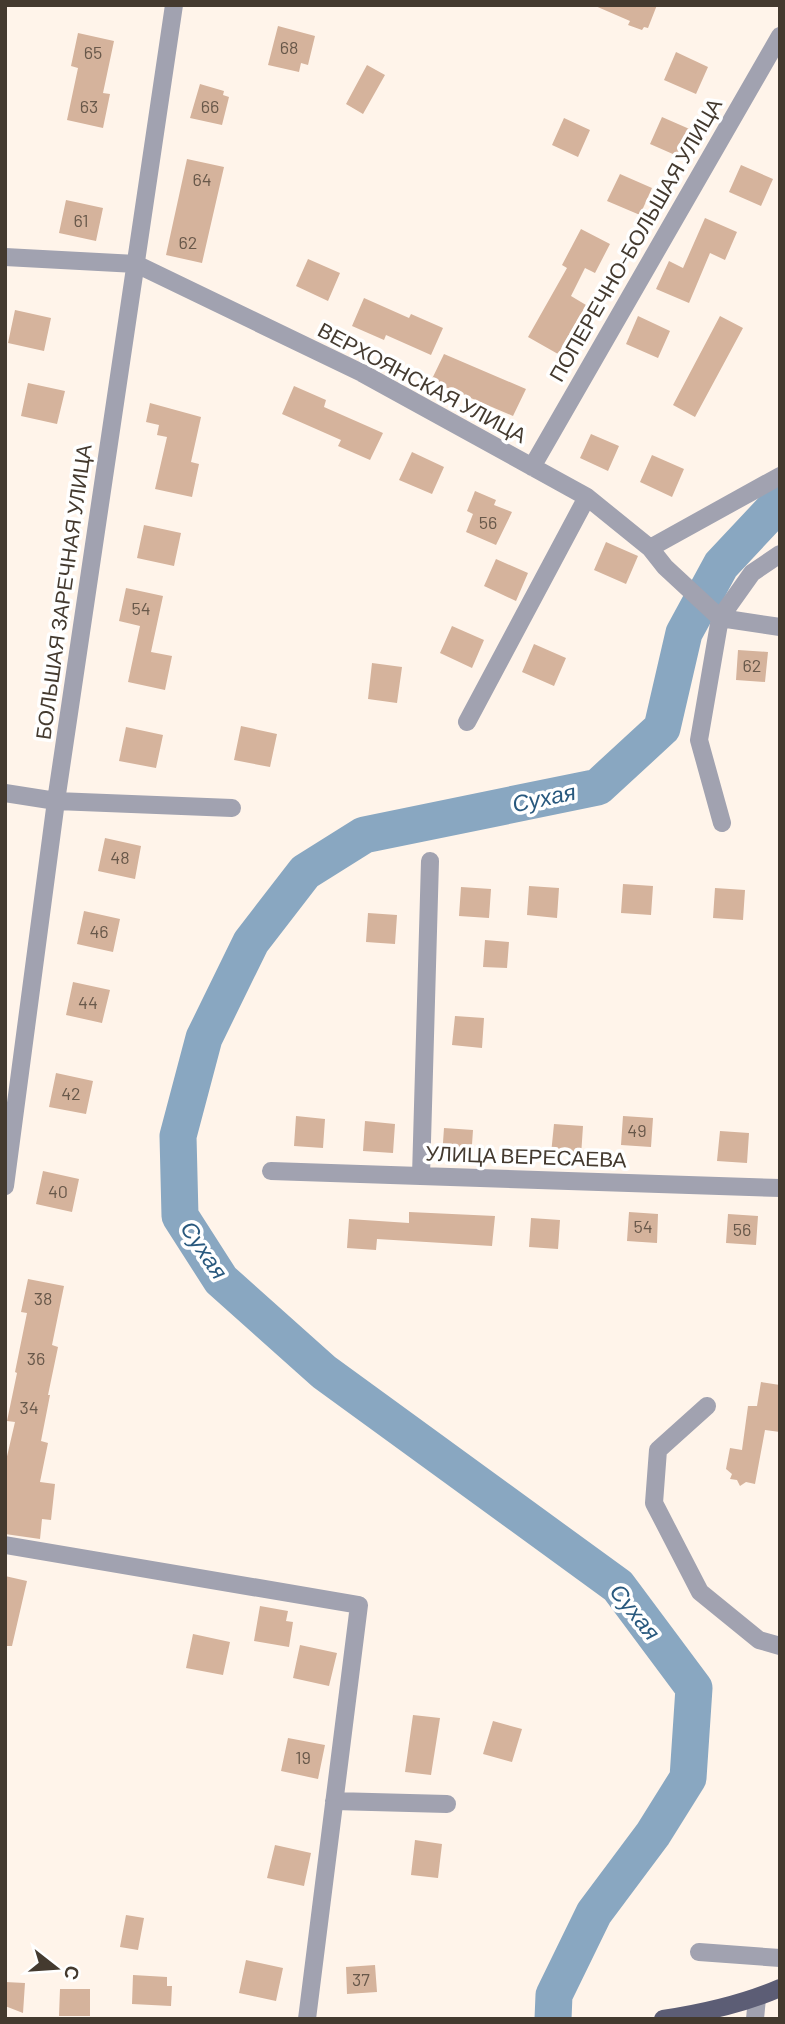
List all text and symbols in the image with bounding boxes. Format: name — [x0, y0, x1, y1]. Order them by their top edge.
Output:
house number: 68 — [280, 36, 298, 58]
house number: 65 — [84, 41, 102, 63]
street label: ПОПЕРЕЧНО-БОЛЬШАЯ УЛИЦА — [543, 93, 726, 385]
house number: 63 — [80, 95, 98, 117]
house number: 66 — [201, 95, 219, 117]
house number: 64 — [192, 168, 212, 190]
house number: 61 — [73, 209, 89, 231]
house number: 62 — [179, 231, 197, 253]
street label: ВЕРХОЯНСКАЯ УЛИЦА — [314, 316, 531, 447]
street label: БОЛЬШАЯ ЗАРЕЧНАЯ УЛИЦА — [29, 442, 96, 741]
house number: 56 — [479, 511, 497, 533]
house number: 54 — [131, 597, 151, 619]
house number: 62 — [743, 654, 761, 676]
water label: Сухая — [509, 777, 578, 817]
house number: 48 — [110, 846, 130, 868]
house number: 46 — [89, 920, 109, 942]
house number: 44 — [78, 991, 98, 1013]
house number: 42 — [61, 1082, 81, 1104]
house number: 49 — [627, 1119, 647, 1141]
street label: УЛИЦА ВЕРЕСАЕВА — [425, 1139, 627, 1172]
house number: 40 — [48, 1180, 68, 1202]
water label: Сухая — [175, 1215, 234, 1284]
house number: 54 — [633, 1215, 653, 1237]
house number: 56 — [733, 1218, 751, 1240]
house number: 38 — [34, 1287, 52, 1309]
house number: 36 — [27, 1347, 45, 1369]
house number: 34 — [19, 1396, 39, 1418]
water label: Сухая — [605, 1578, 667, 1645]
house number: 19 — [295, 1746, 311, 1768]
north arrow — [21, 1933, 91, 2003]
text: С — [60, 1963, 86, 1983]
house number: 37 — [352, 1968, 370, 1990]

